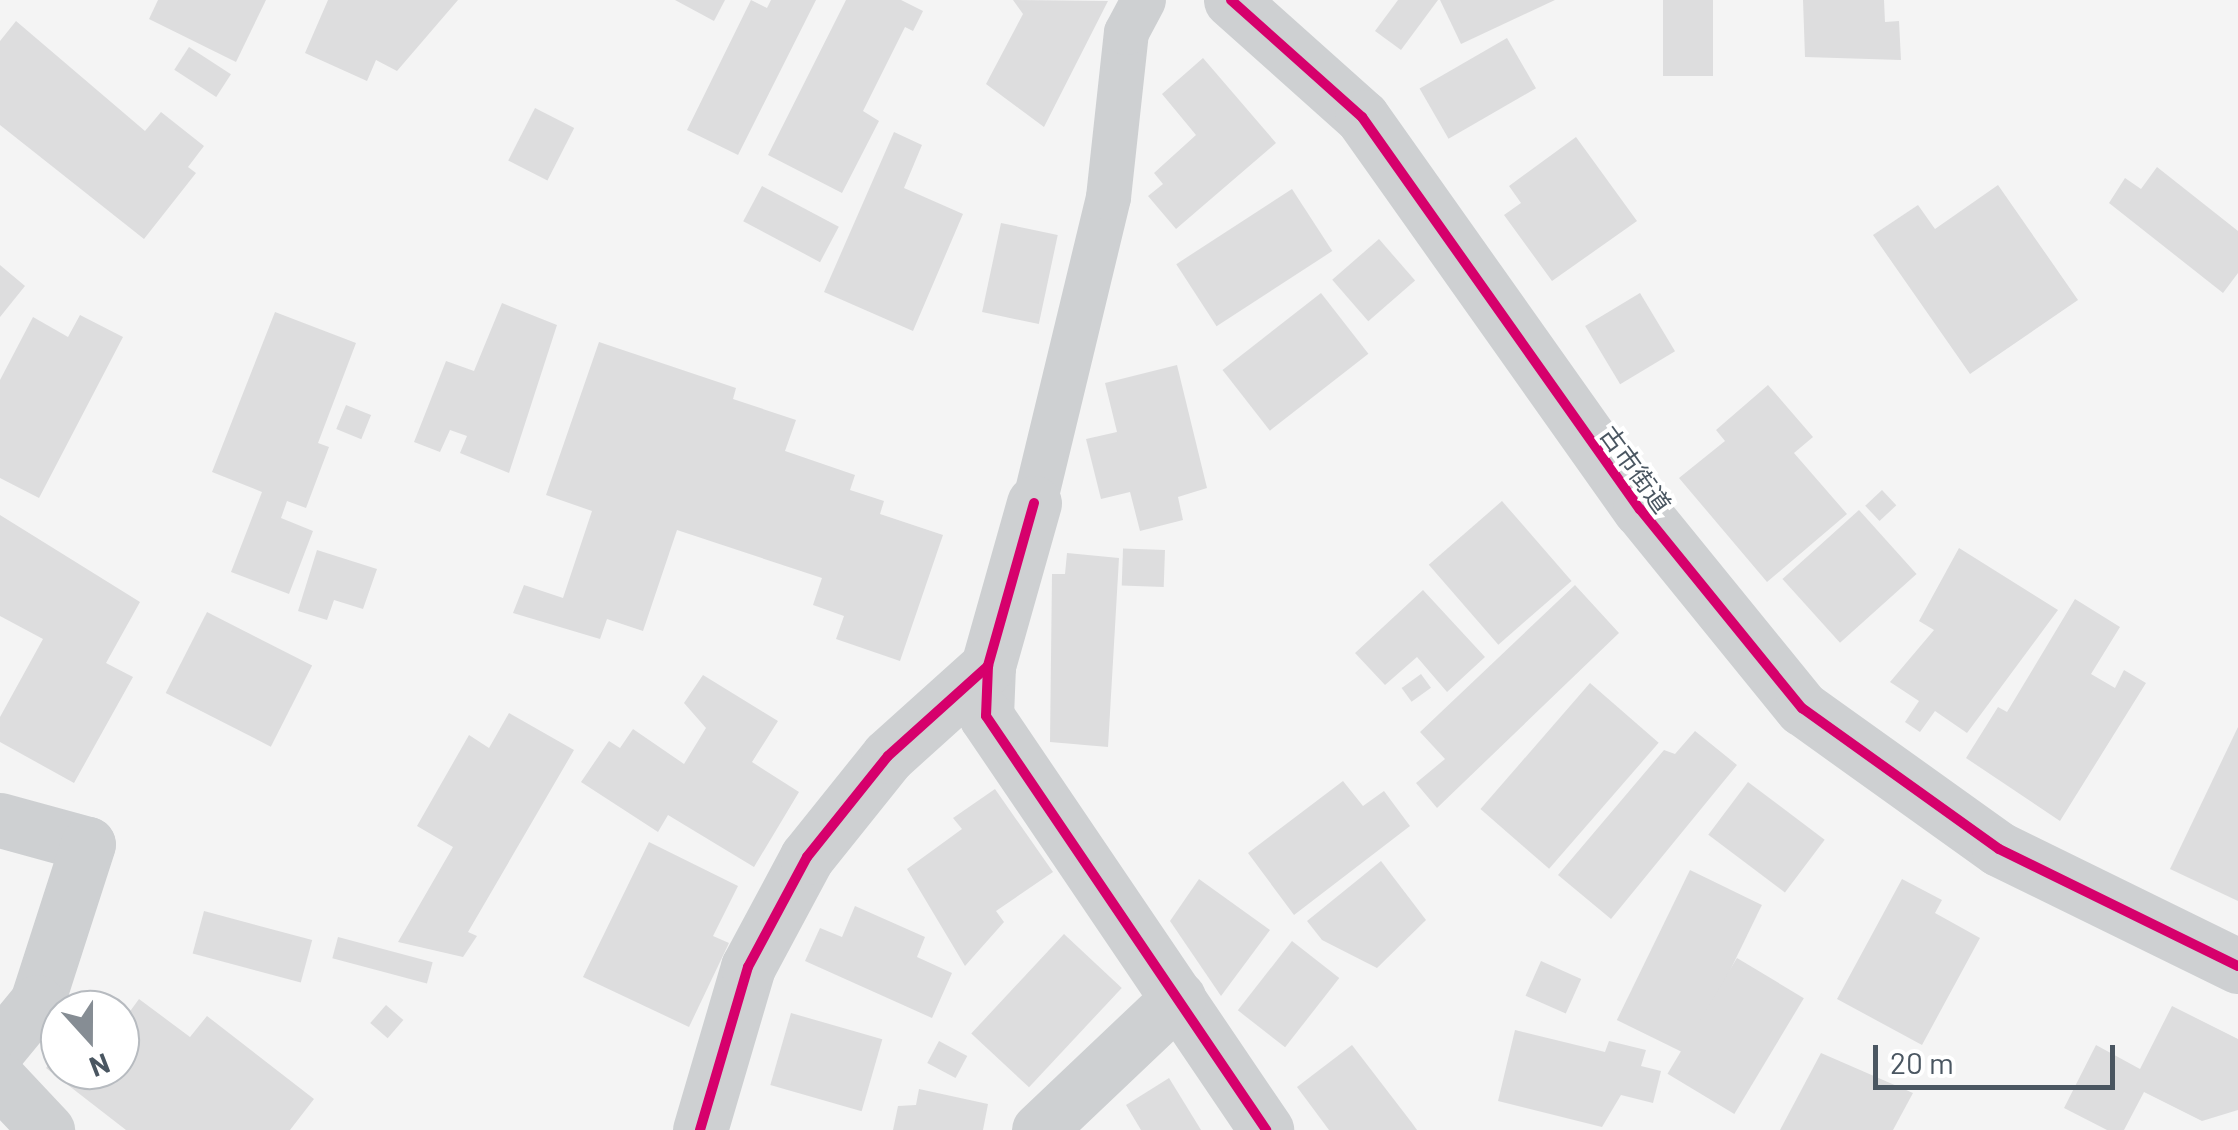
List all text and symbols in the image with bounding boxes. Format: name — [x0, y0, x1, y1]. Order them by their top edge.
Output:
street label: 古市街道 — [1594, 420, 1678, 518]
north arrow — [40, 990, 140, 1090]
scale bar — [1878, 1025, 2120, 1087]
text: 20 m — [1890, 1044, 1954, 1080]
text: N — [85, 1047, 115, 1085]

